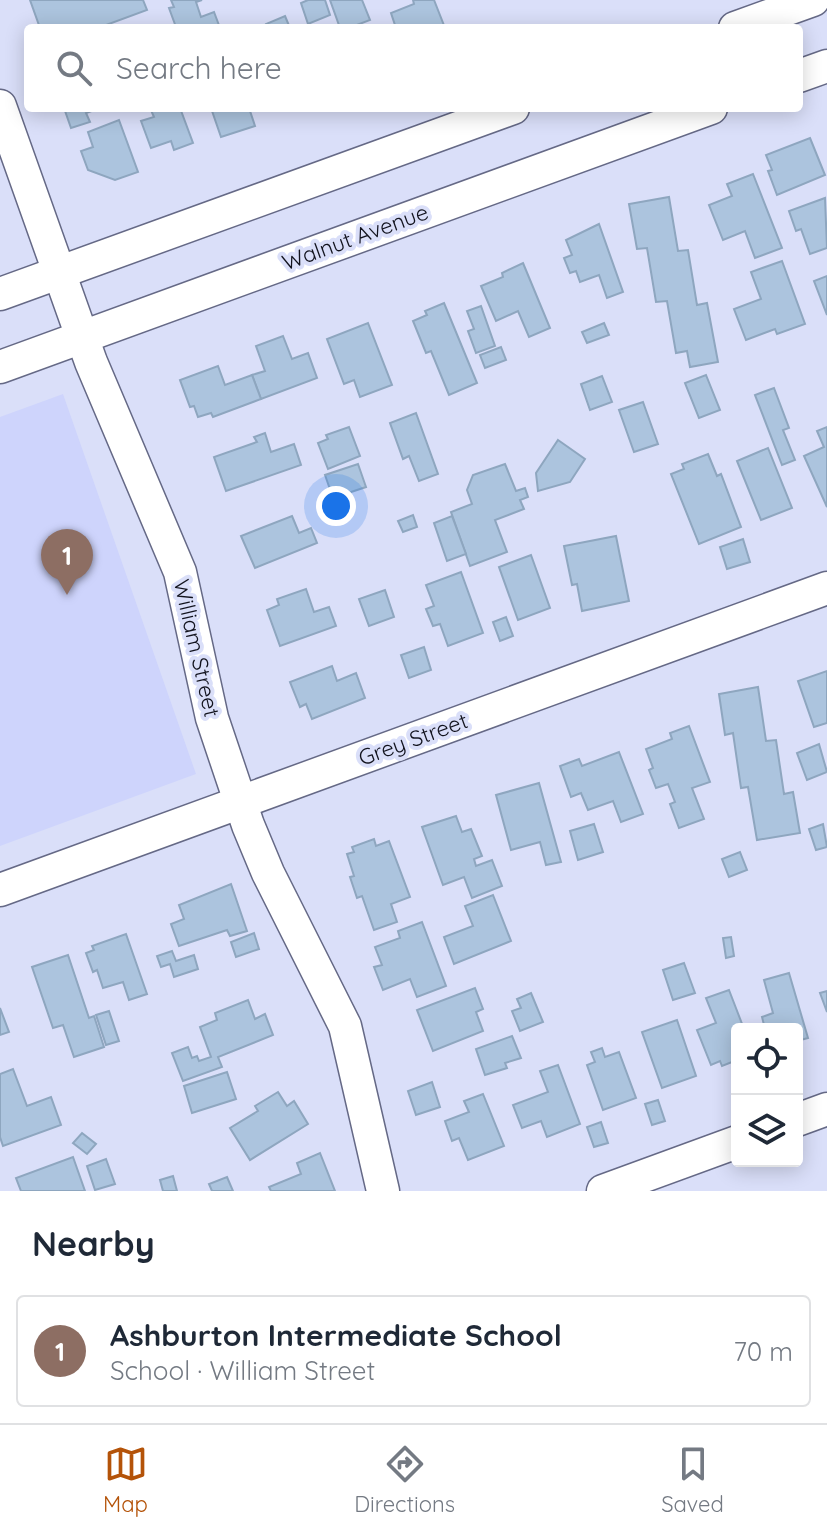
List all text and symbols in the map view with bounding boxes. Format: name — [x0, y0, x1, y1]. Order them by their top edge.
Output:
search box — [24, 24, 803, 112]
icon: search — [52, 46, 96, 90]
text: Search here — [116, 49, 282, 87]
street label: Walnut Avenue — [278, 198, 432, 276]
your location — [316, 486, 356, 526]
pin: 1 — [41, 529, 93, 595]
street label: William Street — [168, 576, 226, 720]
street label: Grey Street — [355, 706, 471, 772]
map controls — [731, 1023, 803, 1167]
button: locate — [731, 1023, 803, 1095]
button: layers — [731, 1095, 803, 1167]
text: Nearby — [32, 1222, 155, 1265]
text: Ashburton Intermediate School — [110, 1316, 562, 1354]
text: 1 — [55, 1335, 65, 1368]
text: 70 m — [733, 1335, 793, 1368]
text: School · William Street — [110, 1354, 375, 1387]
tab: Map — [103, 1442, 148, 1518]
tab: Directions — [354, 1442, 455, 1518]
tab: Saved — [661, 1442, 724, 1518]

